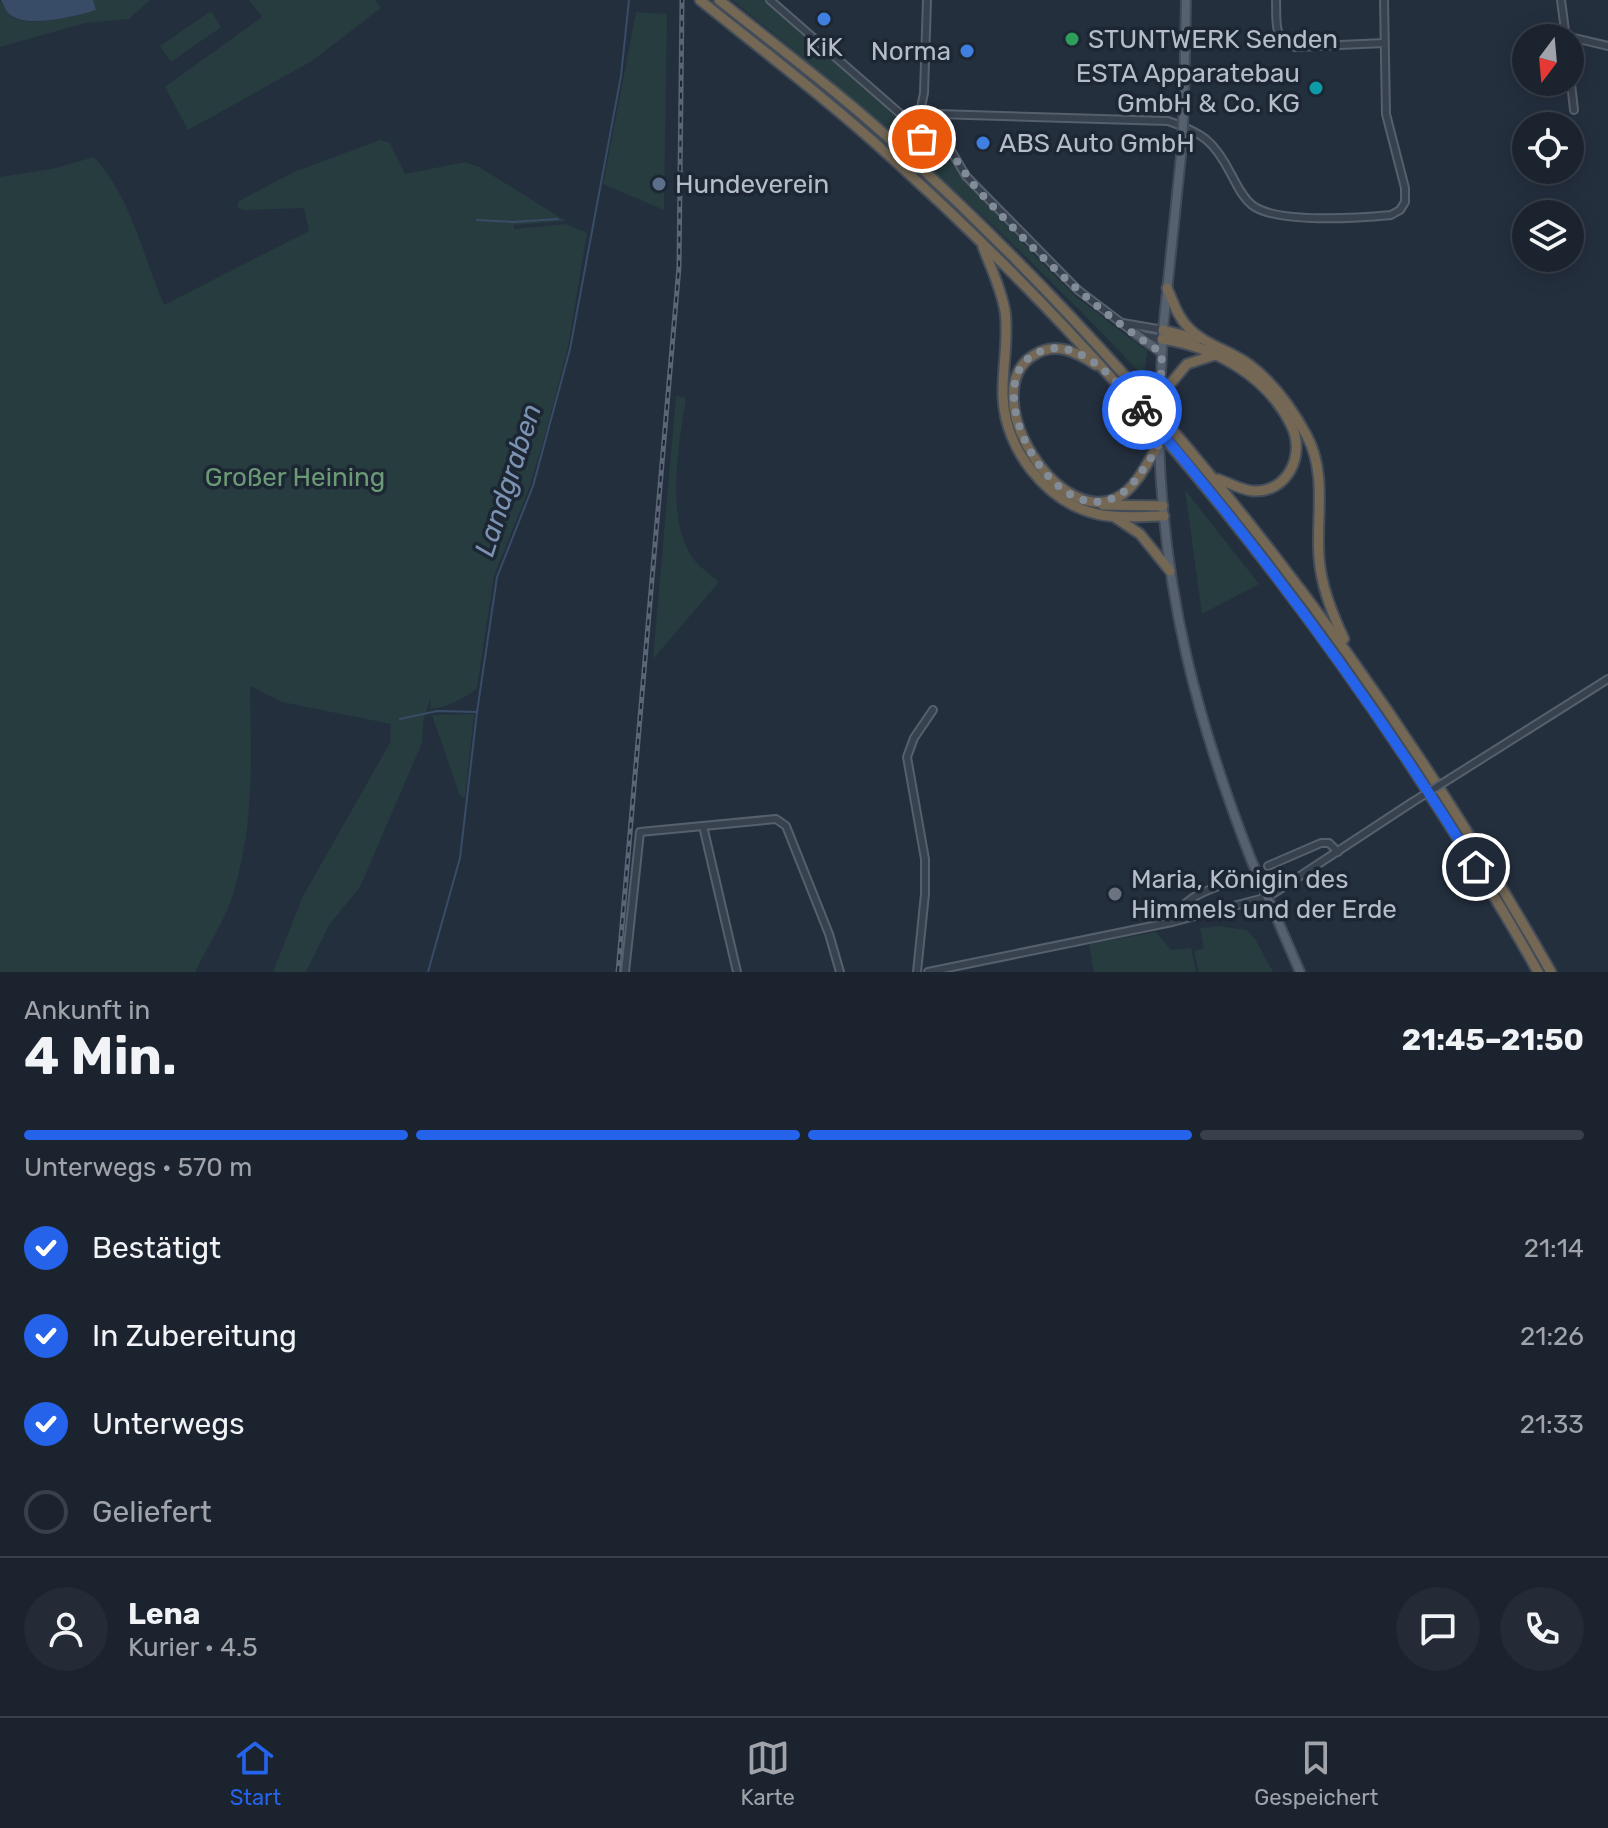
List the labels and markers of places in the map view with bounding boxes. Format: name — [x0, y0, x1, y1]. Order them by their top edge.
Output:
marker: KiK — [815, 10, 833, 28]
place label: STUNTWERK Senden — [1088, 24, 1338, 55]
marker: STUNTWERK Senden — [1063, 30, 1081, 48]
place label: KiK — [805, 32, 843, 63]
place label: Norma — [871, 36, 951, 67]
marker: Norma — [958, 42, 976, 60]
place label: ESTA Apparatebau GmbH & Co. KG — [1076, 58, 1300, 119]
marker: ESTA Apparatebau GmbH & Co. KG — [1307, 79, 1325, 97]
pin — [888, 105, 956, 173]
place label: ABS Auto GmbH — [999, 128, 1195, 159]
marker: ABS Auto GmbH — [974, 134, 992, 152]
place label: Hundeverein — [675, 169, 829, 200]
marker: Hundeverein — [650, 175, 668, 193]
pin — [1442, 833, 1510, 901]
place label: Maria, Königin des Himmels und der Erde — [1131, 864, 1397, 925]
marker: Maria, Königin des Himmels und der Erde — [1106, 885, 1124, 903]

